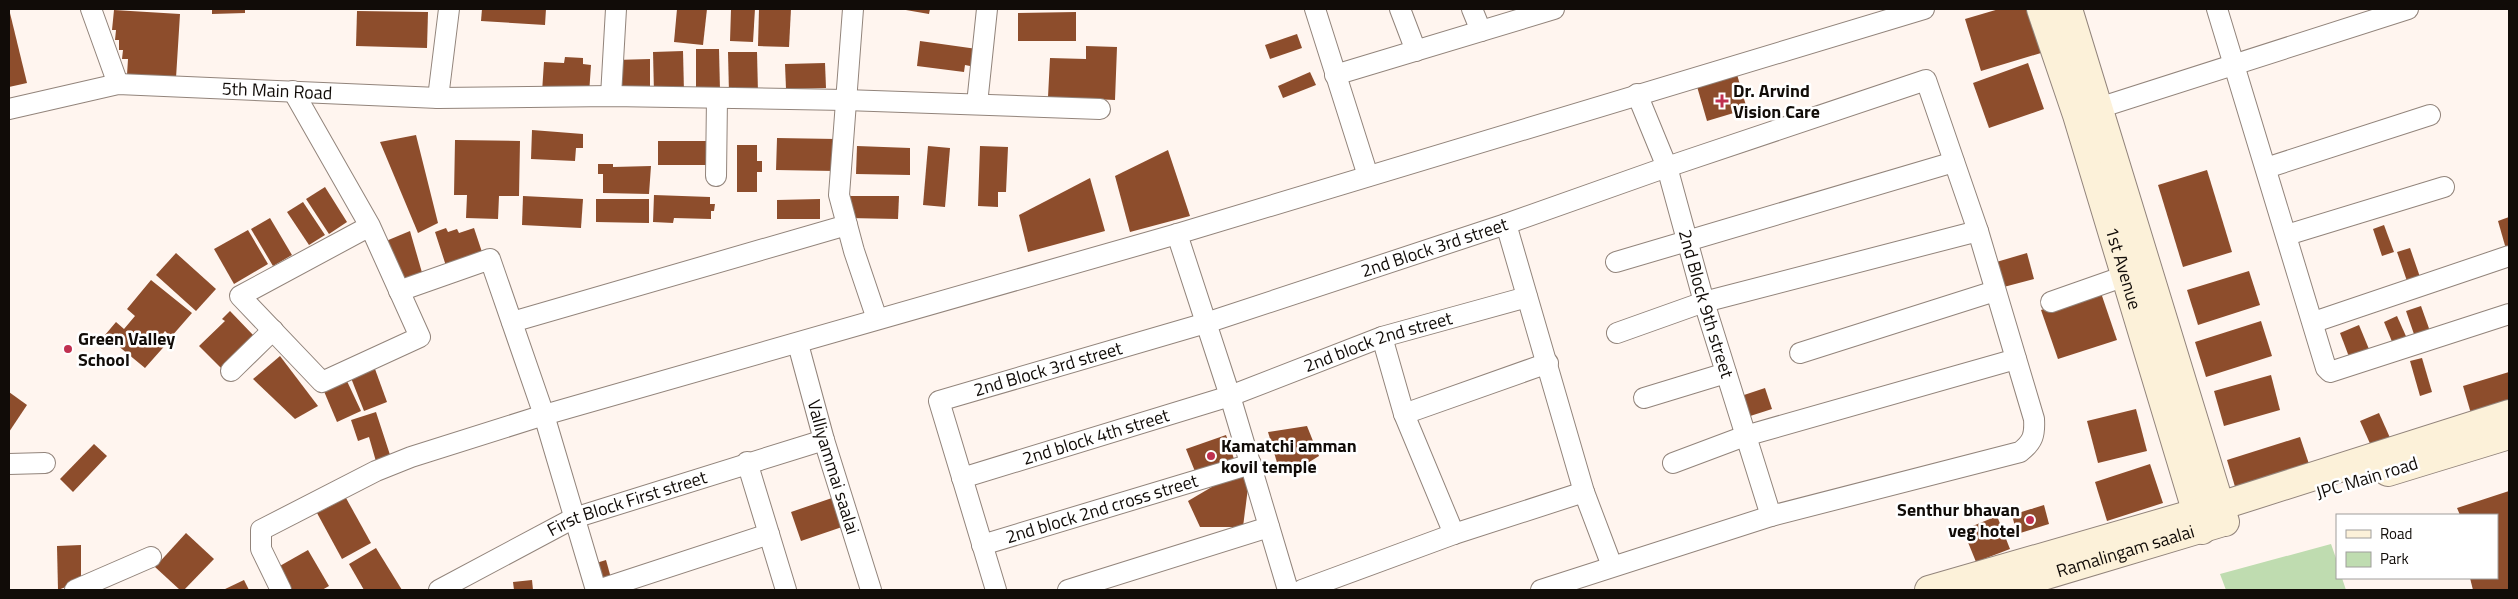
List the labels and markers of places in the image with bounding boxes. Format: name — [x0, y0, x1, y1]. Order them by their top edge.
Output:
place label: Dr. Arvind Vision Care — [1733, 77, 1820, 125]
marker: Dr. Arvind Vision Care — [1715, 94, 1729, 108]
place label: Green Valley School — [78, 325, 175, 373]
marker: Green Valley School — [62, 343, 74, 355]
place label: Kamatchi amman kovil temple — [1221, 432, 1357, 480]
marker: Kamatchi amman kovil temple — [1205, 450, 1217, 462]
place label: Senthur bhavan veg hotel — [1897, 496, 2020, 544]
marker: Senthur bhavan veg hotel — [2024, 514, 2036, 526]

